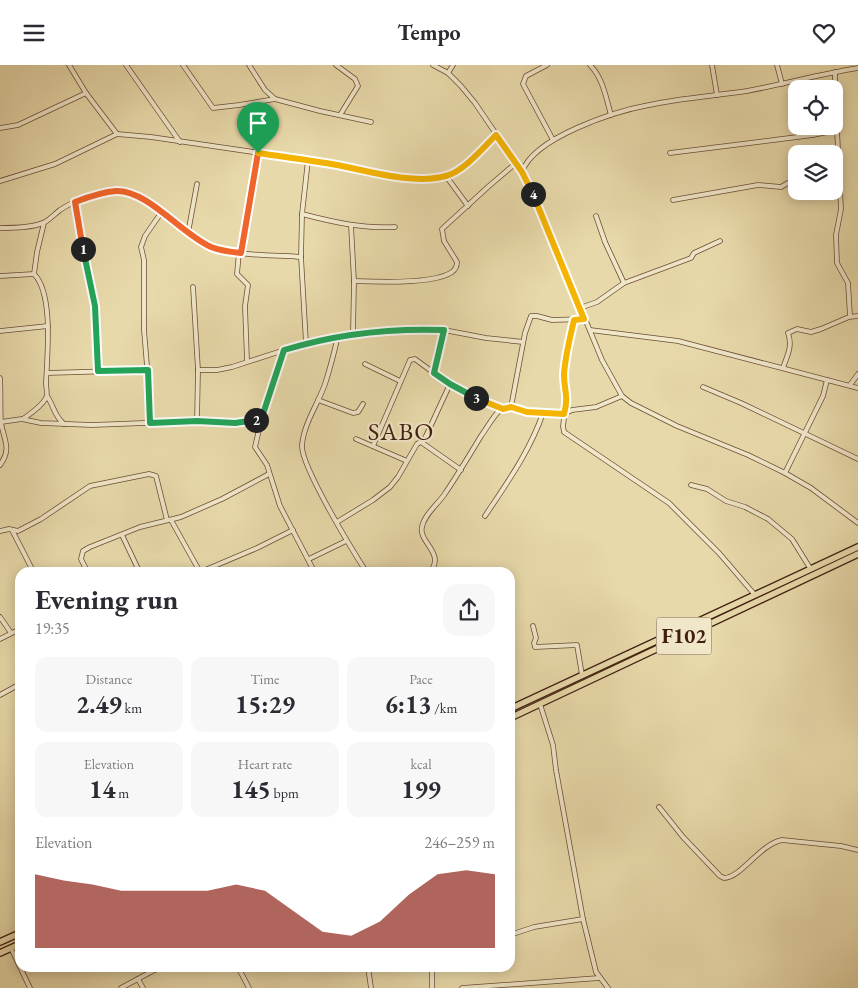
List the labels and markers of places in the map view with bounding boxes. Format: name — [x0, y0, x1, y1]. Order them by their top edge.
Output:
pin — [237, 102, 279, 153]
pin: 4 — [520, 181, 546, 207]
pin: 1 — [70, 237, 96, 261]
pin: 3 — [464, 385, 488, 411]
pin: 2 — [244, 407, 268, 433]

